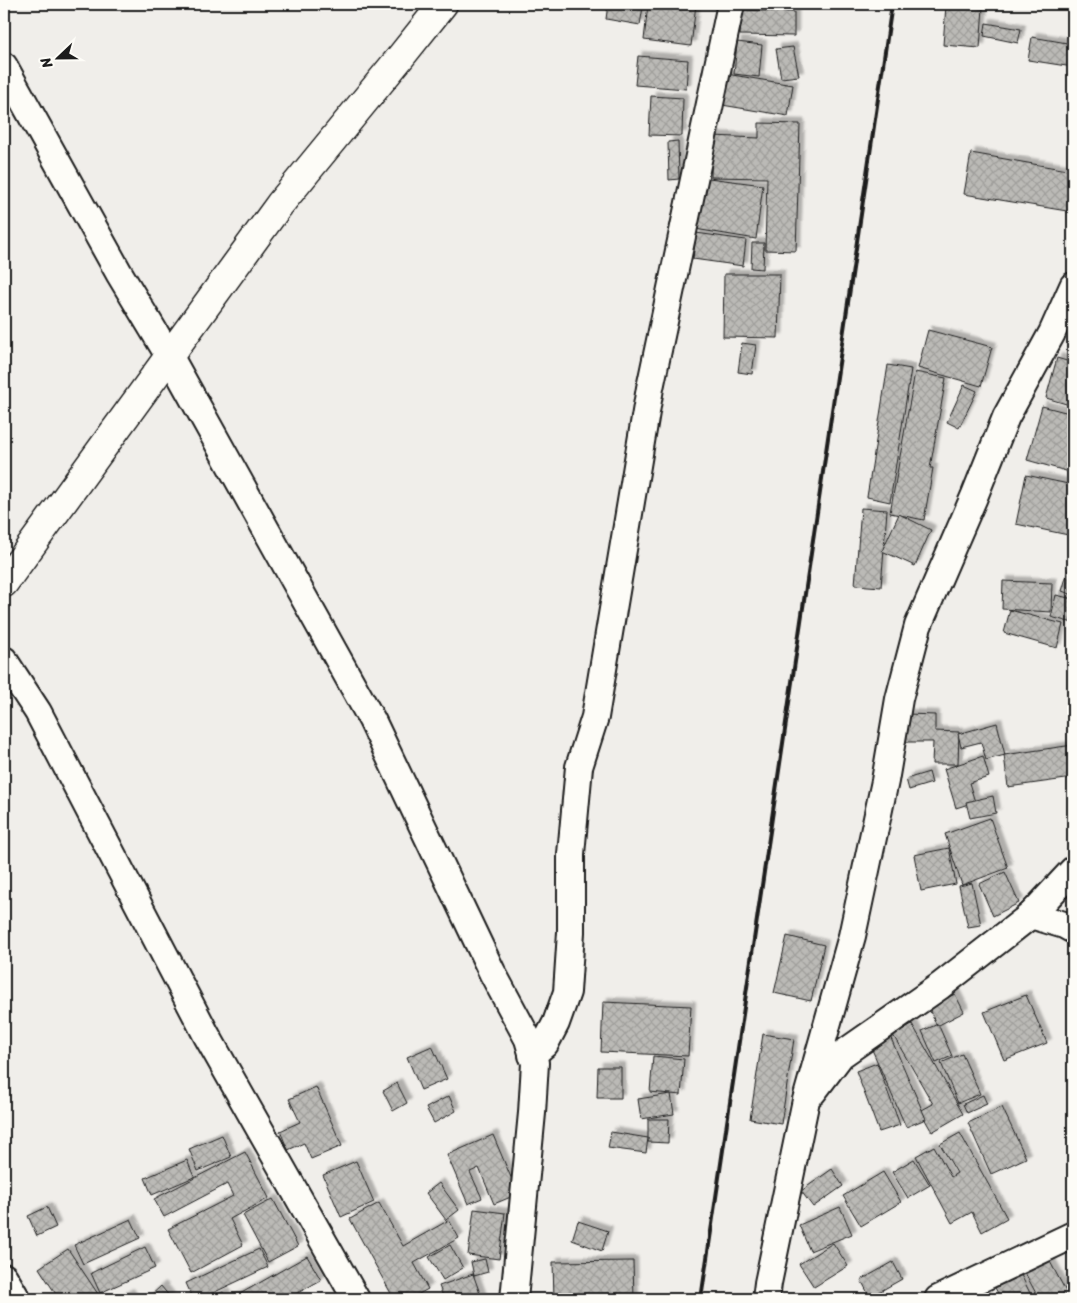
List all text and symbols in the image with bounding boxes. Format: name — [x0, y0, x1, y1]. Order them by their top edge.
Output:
north arrow — [32, 32, 82, 82]
text: N — [33, 53, 60, 73]

